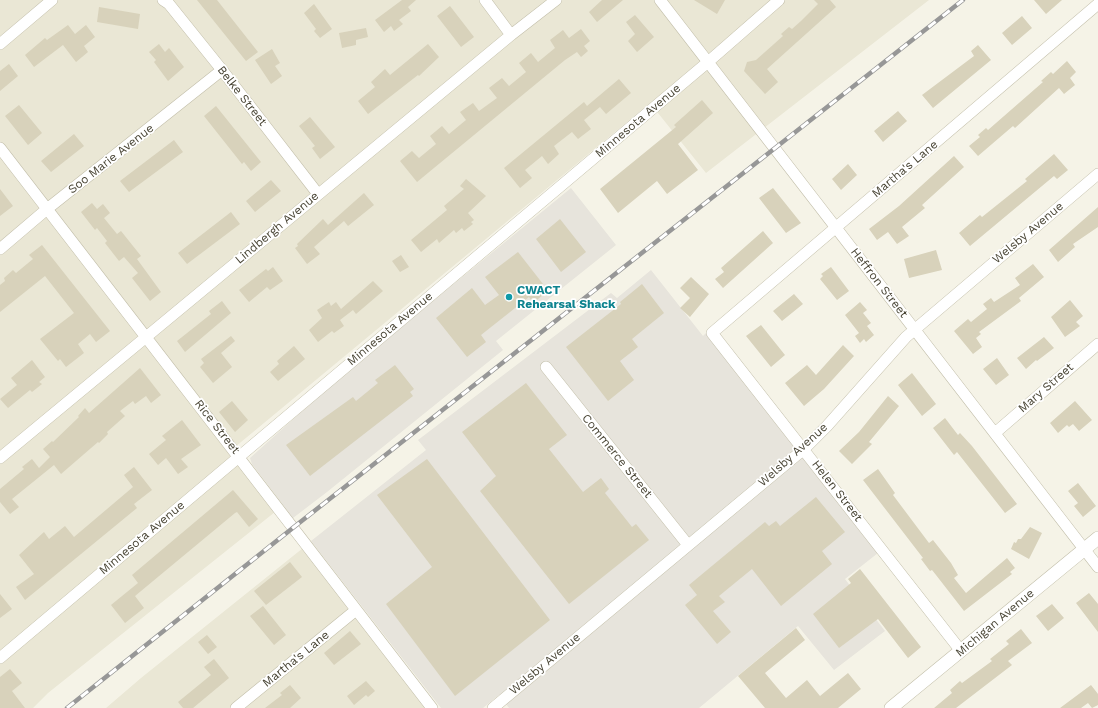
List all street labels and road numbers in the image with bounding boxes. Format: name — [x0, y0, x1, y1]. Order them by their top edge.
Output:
street label: Belke Street — [214, 63, 270, 129]
street label: Minnesota Avenue — [592, 81, 684, 161]
street label: Soo Marie Avenue — [65, 121, 157, 197]
street label: Martha's Lane — [869, 137, 941, 201]
street label: Lindbergh Avenue — [232, 189, 322, 267]
street label: Welsby Avenue — [990, 199, 1066, 267]
street label: Heffron Street — [847, 245, 911, 321]
street label: Minnesota Avenue — [344, 289, 436, 369]
street label: Mary Street — [1016, 360, 1076, 416]
street label: Rice Street — [191, 397, 243, 457]
street label: Commerce Street — [579, 411, 655, 501]
street label: Welsby Avenue — [755, 420, 831, 490]
street label: Helen Street — [809, 457, 865, 525]
street label: Minnesota Avenue — [96, 498, 188, 578]
street label: Michigan Avenue — [953, 586, 1037, 660]
street label: Martha's Lane — [260, 628, 332, 690]
street label: Welsby Avenue — [507, 630, 583, 698]

